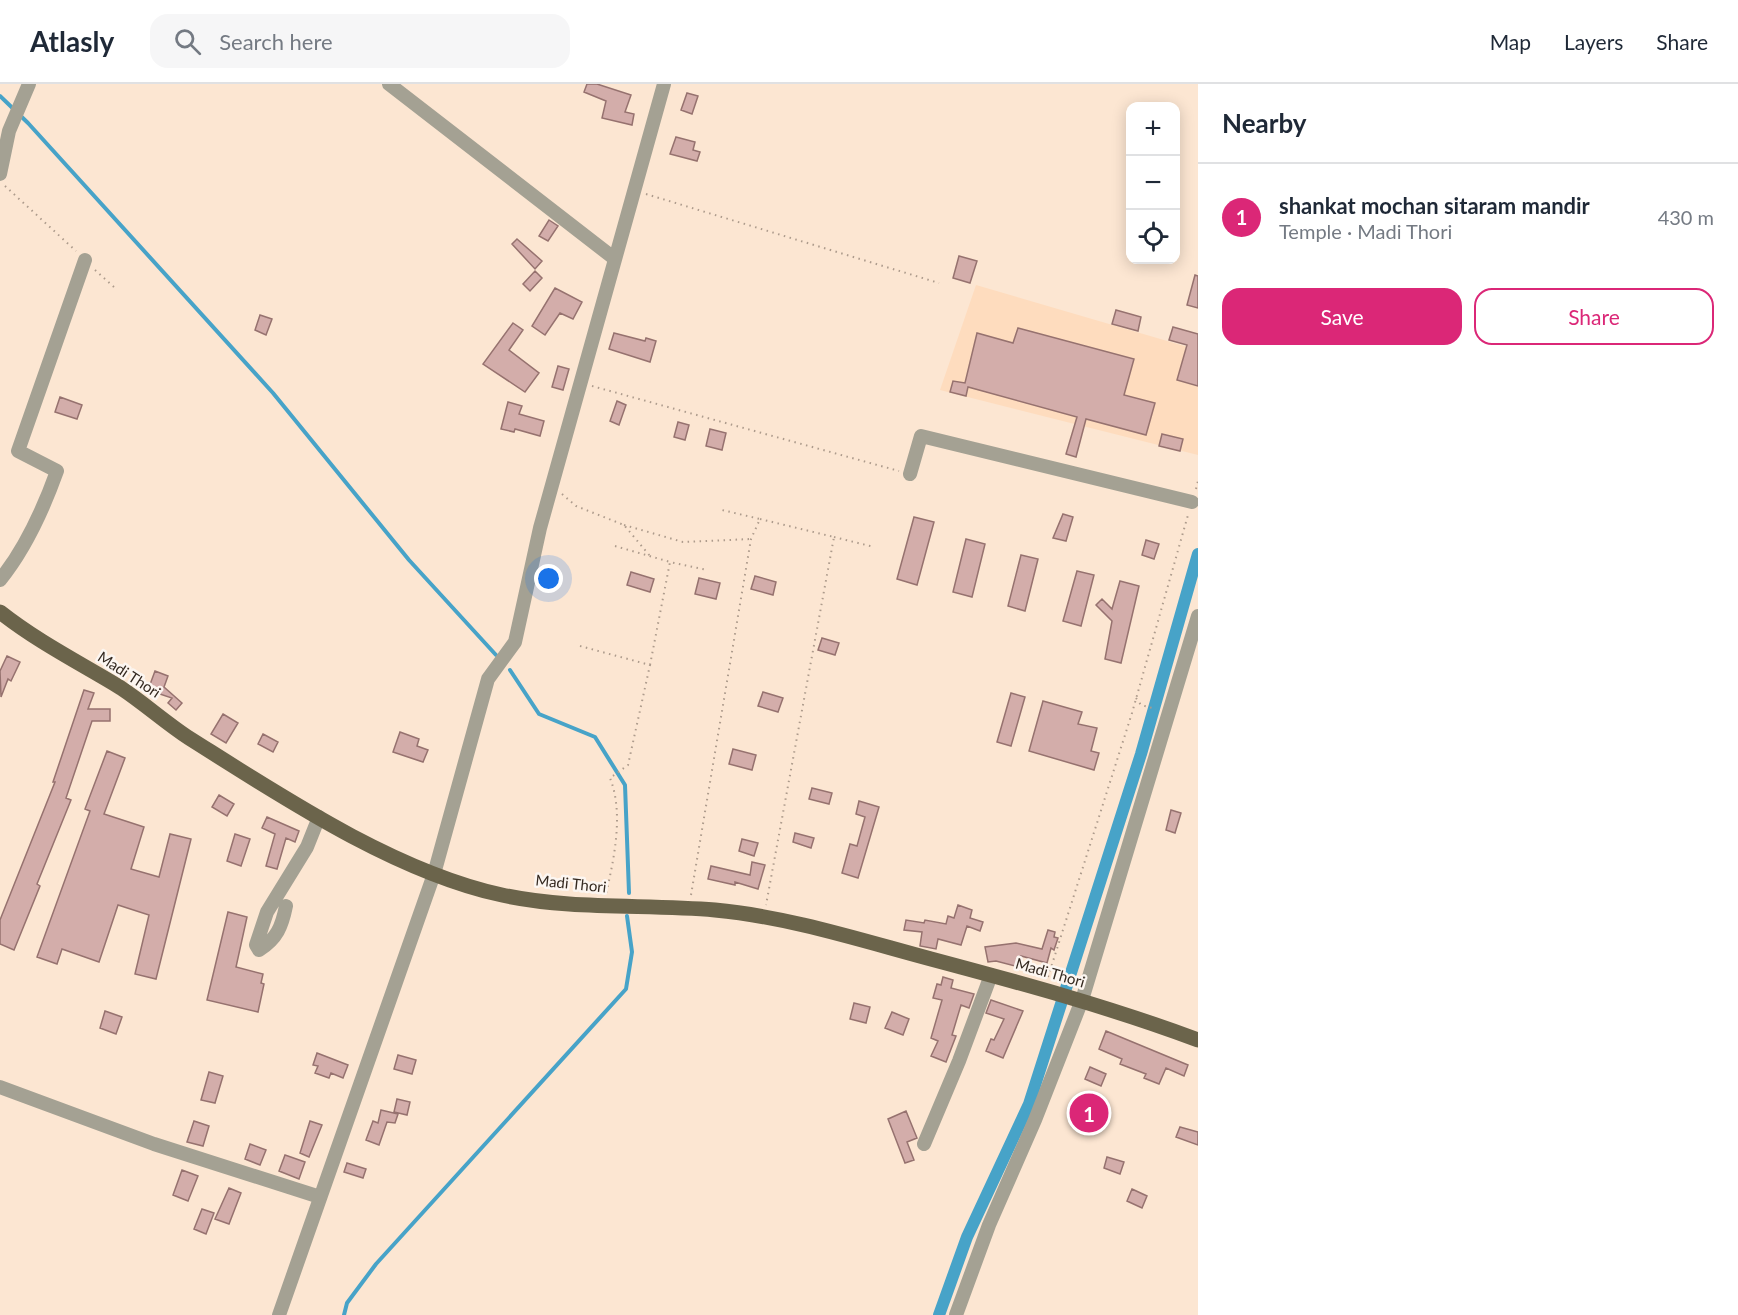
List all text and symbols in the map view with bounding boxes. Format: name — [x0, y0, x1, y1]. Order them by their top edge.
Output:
search box — [150, 14, 570, 68]
text: Atlasly — [30, 24, 114, 58]
icon: search — [171, 25, 204, 58]
text: Search here — [219, 28, 333, 55]
text: Map — [1490, 29, 1531, 54]
text: Layers — [1564, 29, 1623, 54]
text: Share — [1656, 29, 1708, 54]
map controls — [1126, 102, 1180, 264]
button: + — [1126, 102, 1180, 156]
text: Nearby — [1222, 107, 1307, 139]
button: − — [1126, 156, 1180, 210]
text: shankat mochan sitaram mandir — [1279, 192, 1590, 219]
text: 1 — [1236, 205, 1247, 229]
text: 430 m — [1658, 205, 1714, 229]
button: locate — [1126, 210, 1180, 264]
text: Temple · Madi Thori — [1279, 219, 1452, 243]
button: Save — [1222, 288, 1462, 345]
button: Share — [1474, 288, 1714, 345]
your location — [534, 564, 563, 593]
street label: Madi Thori — [95, 647, 164, 701]
street label: Madi Thori — [535, 870, 607, 896]
street label: Madi Thori — [1014, 954, 1087, 991]
pin: 1 — [1070, 1090, 1108, 1136]

